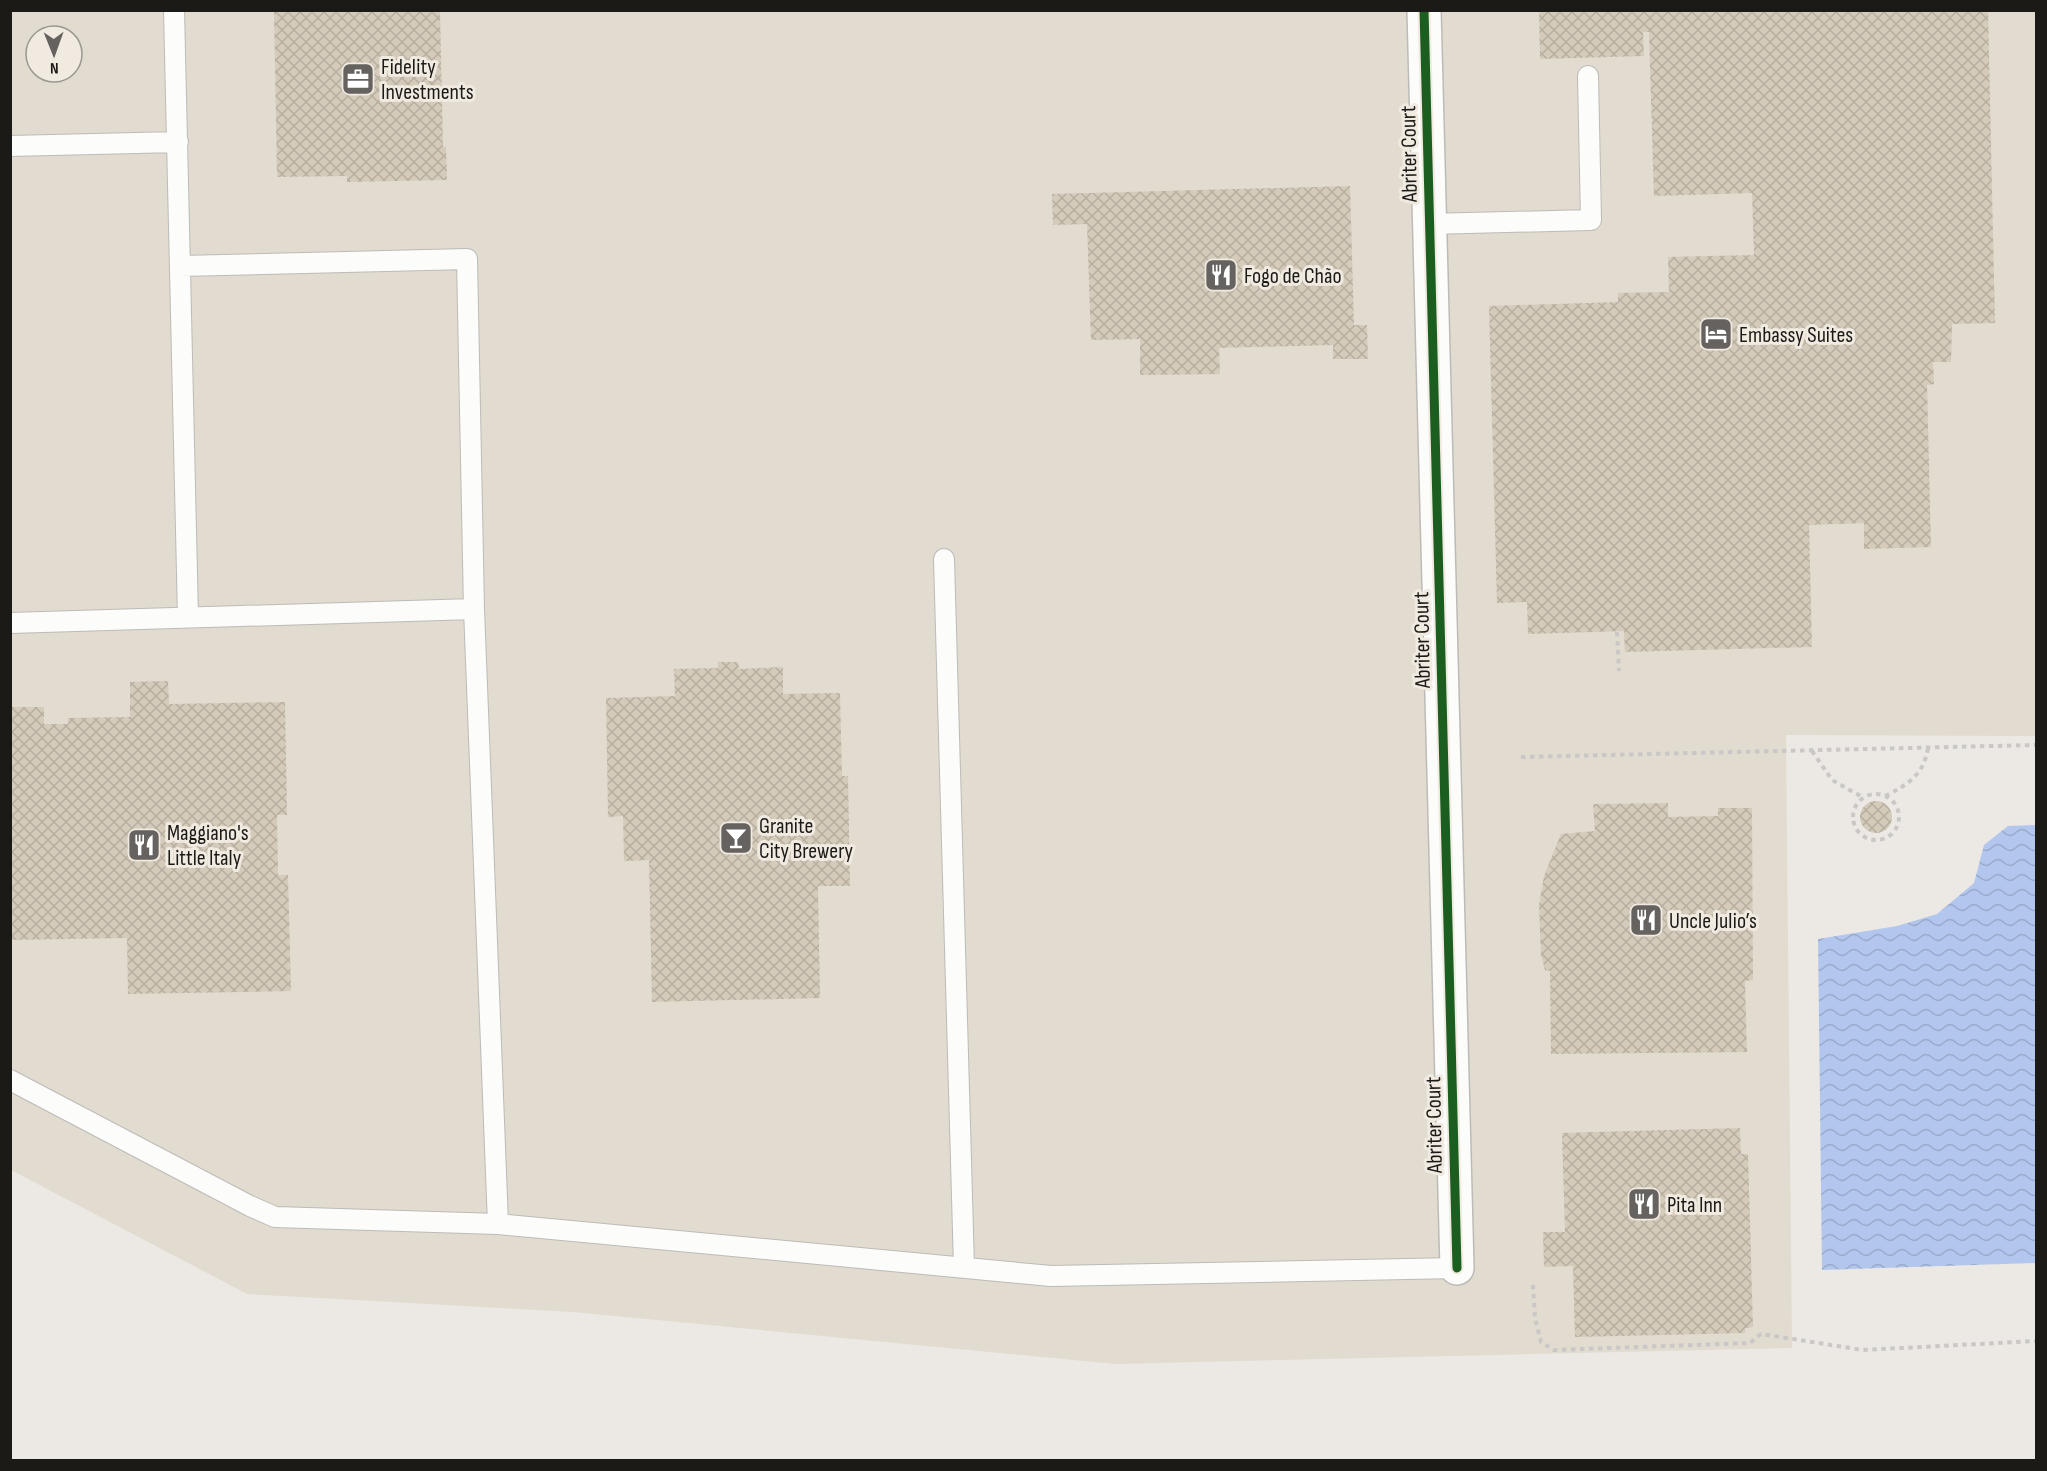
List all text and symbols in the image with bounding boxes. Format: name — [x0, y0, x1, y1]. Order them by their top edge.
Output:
north arrow — [24, 24, 84, 84]
place label: Fidelity Investments — [381, 54, 474, 106]
text: N — [50, 58, 59, 77]
office icon: Fidelity Investments — [340, 61, 376, 97]
street label: Abriter Court — [1395, 105, 1424, 203]
restaurant icon: Fogo de Chão — [1203, 257, 1239, 293]
place label: Fogo de Chão — [1244, 263, 1342, 290]
hotel icon: Embassy Suites — [1698, 316, 1734, 352]
place label: Embassy Suites — [1739, 322, 1853, 349]
street label: Abriter Court — [1408, 591, 1437, 689]
place label: Granite City Brewery — [759, 813, 854, 865]
place label: Maggiano's Little Italy — [167, 820, 249, 872]
bar icon: Granite City Brewery — [718, 820, 754, 856]
restaurant icon: Maggiano's Little Italy — [126, 827, 162, 863]
restaurant icon: Uncle Julio’s — [1628, 902, 1664, 938]
place label: Uncle Julio’s — [1669, 908, 1757, 935]
street label: Abriter Court — [1420, 1076, 1449, 1174]
restaurant icon: Pita Inn — [1626, 1186, 1662, 1222]
place label: Pita Inn — [1667, 1192, 1722, 1219]

